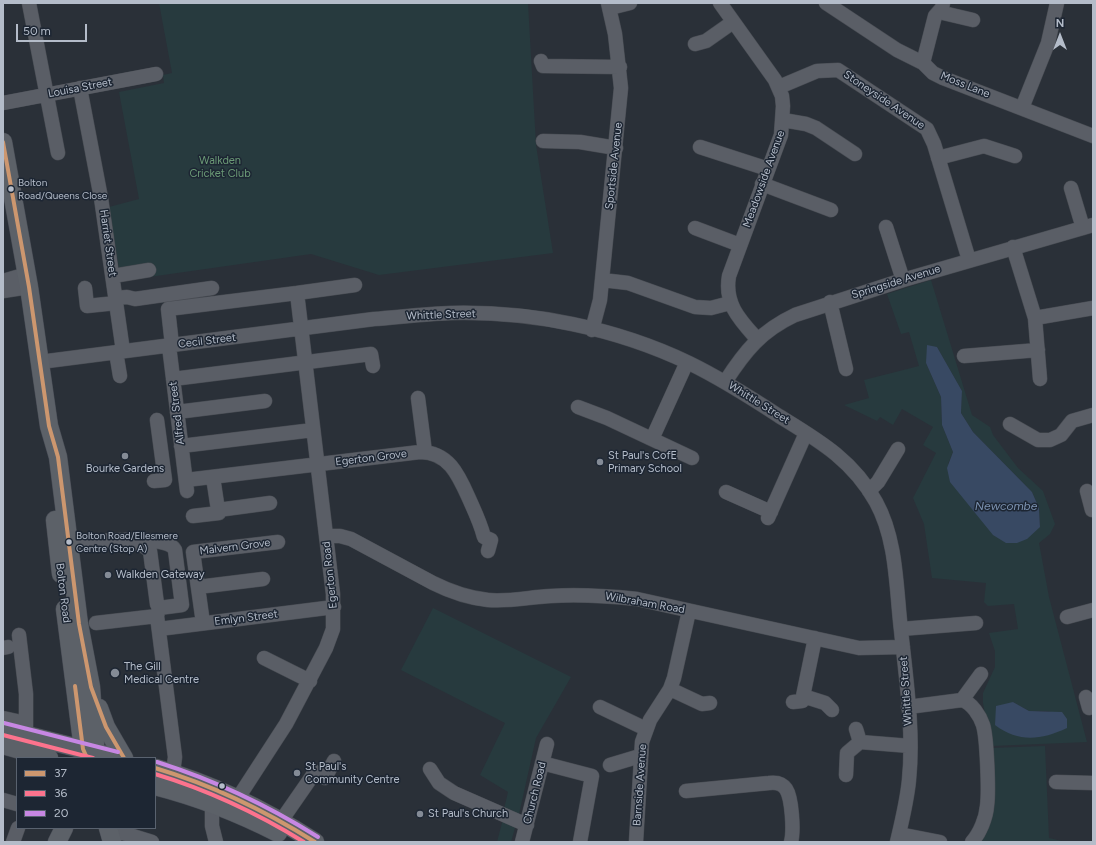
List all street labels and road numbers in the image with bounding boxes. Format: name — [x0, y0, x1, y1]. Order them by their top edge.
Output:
street label: Stoneyside Avenue — [841, 68, 927, 132]
street label: Moss Lane — [938, 69, 992, 101]
street label: Louisa Street — [47, 75, 113, 101]
street label: Sportside Avenue — [603, 122, 625, 210]
street label: Meadowside Avenue — [740, 129, 788, 229]
street label: Harriet Street — [97, 209, 119, 277]
street label: Springside Avenue — [850, 262, 942, 302]
street label: Whittle Street — [406, 307, 476, 323]
street label: Cecil Street — [177, 331, 237, 351]
street label: Whittle Street — [726, 379, 792, 427]
street label: Alfred Street — [167, 381, 187, 445]
street label: Egerton Grove — [334, 447, 408, 469]
street label: Malvern Grove — [199, 536, 271, 558]
street label: Egerton Road — [320, 541, 340, 609]
street label: Bolton Road — [53, 562, 73, 624]
street label: Wilbraham Road — [604, 590, 686, 616]
street label: Emlyn Street — [214, 608, 278, 628]
street label: Whittle Street — [897, 656, 915, 726]
street label: Barnside Avenue — [631, 744, 649, 826]
street label: Church Road — [521, 760, 549, 826]

